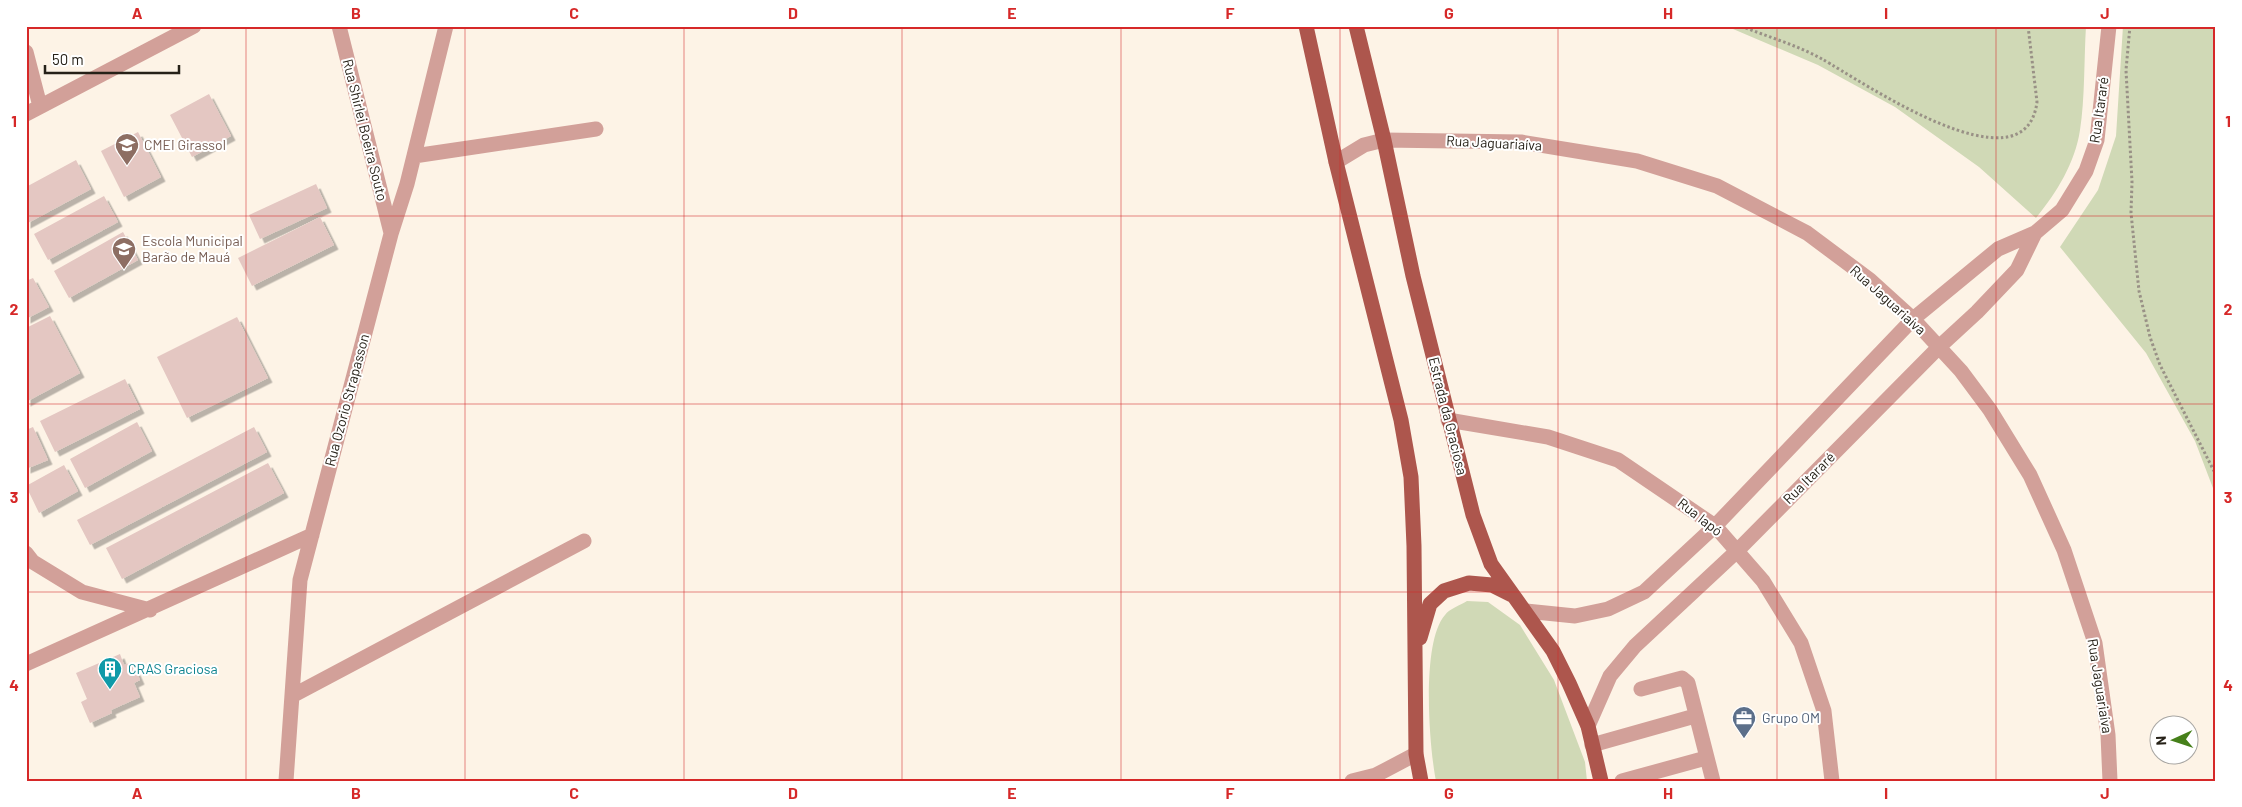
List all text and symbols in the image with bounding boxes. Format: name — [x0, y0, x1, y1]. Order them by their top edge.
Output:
text: A — [132, 3, 143, 22]
text: B — [351, 3, 361, 22]
text: C — [569, 3, 579, 22]
text: D — [788, 3, 798, 22]
text: E — [1007, 3, 1017, 22]
text: F — [1226, 3, 1235, 22]
text: G — [1444, 3, 1454, 22]
text: H — [1663, 3, 1673, 22]
text: I — [1884, 3, 1888, 22]
text: J — [2100, 3, 2110, 22]
scale bar — [45, 42, 179, 74]
text: 50 m — [52, 50, 84, 68]
street label: Rua Shirlei Boeira Souto — [340, 57, 391, 203]
street label: Rua Itararé — [2085, 76, 2112, 144]
text: 1 — [11, 111, 17, 130]
text: 1 — [2225, 111, 2231, 130]
school or university icon: CMEI Girassol — [114, 132, 140, 166]
street label: Rua Jaguariaíva — [1446, 132, 1542, 153]
place label: CMEI Girassol — [144, 136, 226, 153]
place label: Escola Municipal Barão de Mauá — [142, 232, 243, 265]
school or university icon: Escola Municipal Barão de Mauá — [111, 236, 137, 270]
street label: Rua Jaguariaíva — [1847, 261, 1930, 338]
text: 2 — [10, 299, 19, 318]
text: 2 — [2224, 299, 2233, 318]
street label: Rua Ozorio Strapasson — [321, 332, 372, 468]
street label: Estrada da Graciosa — [1426, 355, 1471, 477]
street label: Rua Itararé — [1779, 448, 1838, 507]
text: 3 — [10, 487, 18, 506]
text: 3 — [2224, 487, 2232, 506]
street label: Rua Iapó — [1675, 494, 1726, 539]
street label: Rua Jaguariaíva — [2085, 637, 2116, 735]
building icon: CRAS Graciosa — [97, 656, 123, 690]
place label: CRAS Graciosa — [128, 660, 218, 677]
text: 4 — [9, 675, 19, 694]
text: 4 — [2223, 675, 2233, 694]
office icon: Grupo OM — [1731, 705, 1757, 739]
place label: Grupo OM — [1762, 709, 1820, 726]
north arrow — [2150, 714, 2200, 764]
text: N — [2152, 736, 2169, 746]
text: A — [132, 783, 143, 802]
text: B — [351, 783, 361, 802]
text: C — [569, 783, 579, 802]
text: D — [788, 783, 798, 802]
text: E — [1007, 783, 1017, 802]
text: F — [1226, 783, 1235, 802]
text: G — [1444, 783, 1454, 802]
text: H — [1663, 783, 1673, 802]
text: I — [1884, 783, 1888, 802]
text: J — [2100, 783, 2110, 802]

